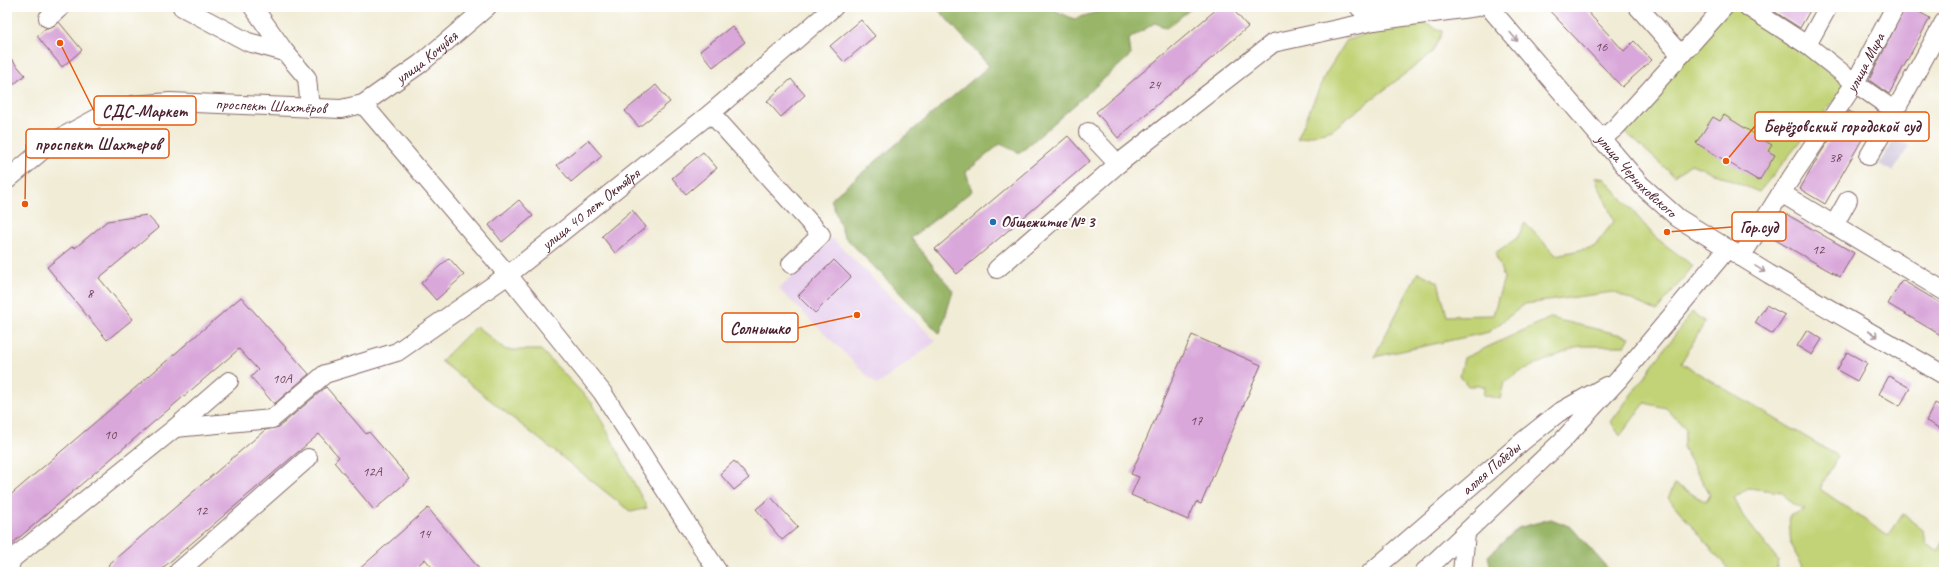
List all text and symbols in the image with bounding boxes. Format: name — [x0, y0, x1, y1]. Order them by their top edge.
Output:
street label: улица Кочубея — [391, 26, 463, 89]
street label: улица Мира — [1841, 28, 1890, 97]
one-way arrow — [1509, 31, 1518, 41]
house number: 16 — [1595, 38, 1608, 55]
house number: 24 — [1148, 76, 1162, 93]
street label: проспект Шахтёров — [215, 94, 330, 119]
callout: СДС-Маркет — [94, 96, 196, 125]
text: СДС-Маркет — [102, 101, 189, 122]
callout: Берёзовский городской суд — [1755, 112, 1929, 141]
text: Берёзовский городской суд — [1763, 116, 1923, 138]
callout: проспект Шахтеров — [26, 129, 169, 158]
street label: улица Черняховского — [1591, 129, 1683, 224]
text: проспект Шахтеров — [35, 134, 165, 155]
house number: 38 — [1829, 149, 1843, 166]
street label: улица 40 лет Октября — [537, 163, 645, 255]
place label: Общежитие № 3 — [1001, 212, 1096, 232]
callout: Гор.суд — [1732, 212, 1786, 241]
marker: Общежитие № 3 — [988, 217, 998, 227]
text: Гор.суд — [1740, 217, 1780, 238]
house number: 12 — [1812, 241, 1826, 258]
one-way arrow — [1754, 265, 1766, 273]
house number: 8 — [87, 285, 95, 302]
callout: Солнышко — [722, 313, 798, 342]
text: Солнышко — [730, 318, 792, 339]
one-way arrow — [1867, 330, 1879, 338]
house number: 10А — [272, 370, 293, 387]
house number: 17 — [1190, 412, 1203, 429]
house number: 10 — [104, 426, 118, 443]
street label: аллея Победы — [1457, 437, 1526, 500]
house number: 12А — [362, 463, 383, 480]
house number: 12 — [195, 502, 209, 519]
house number: 14 — [418, 525, 432, 542]

